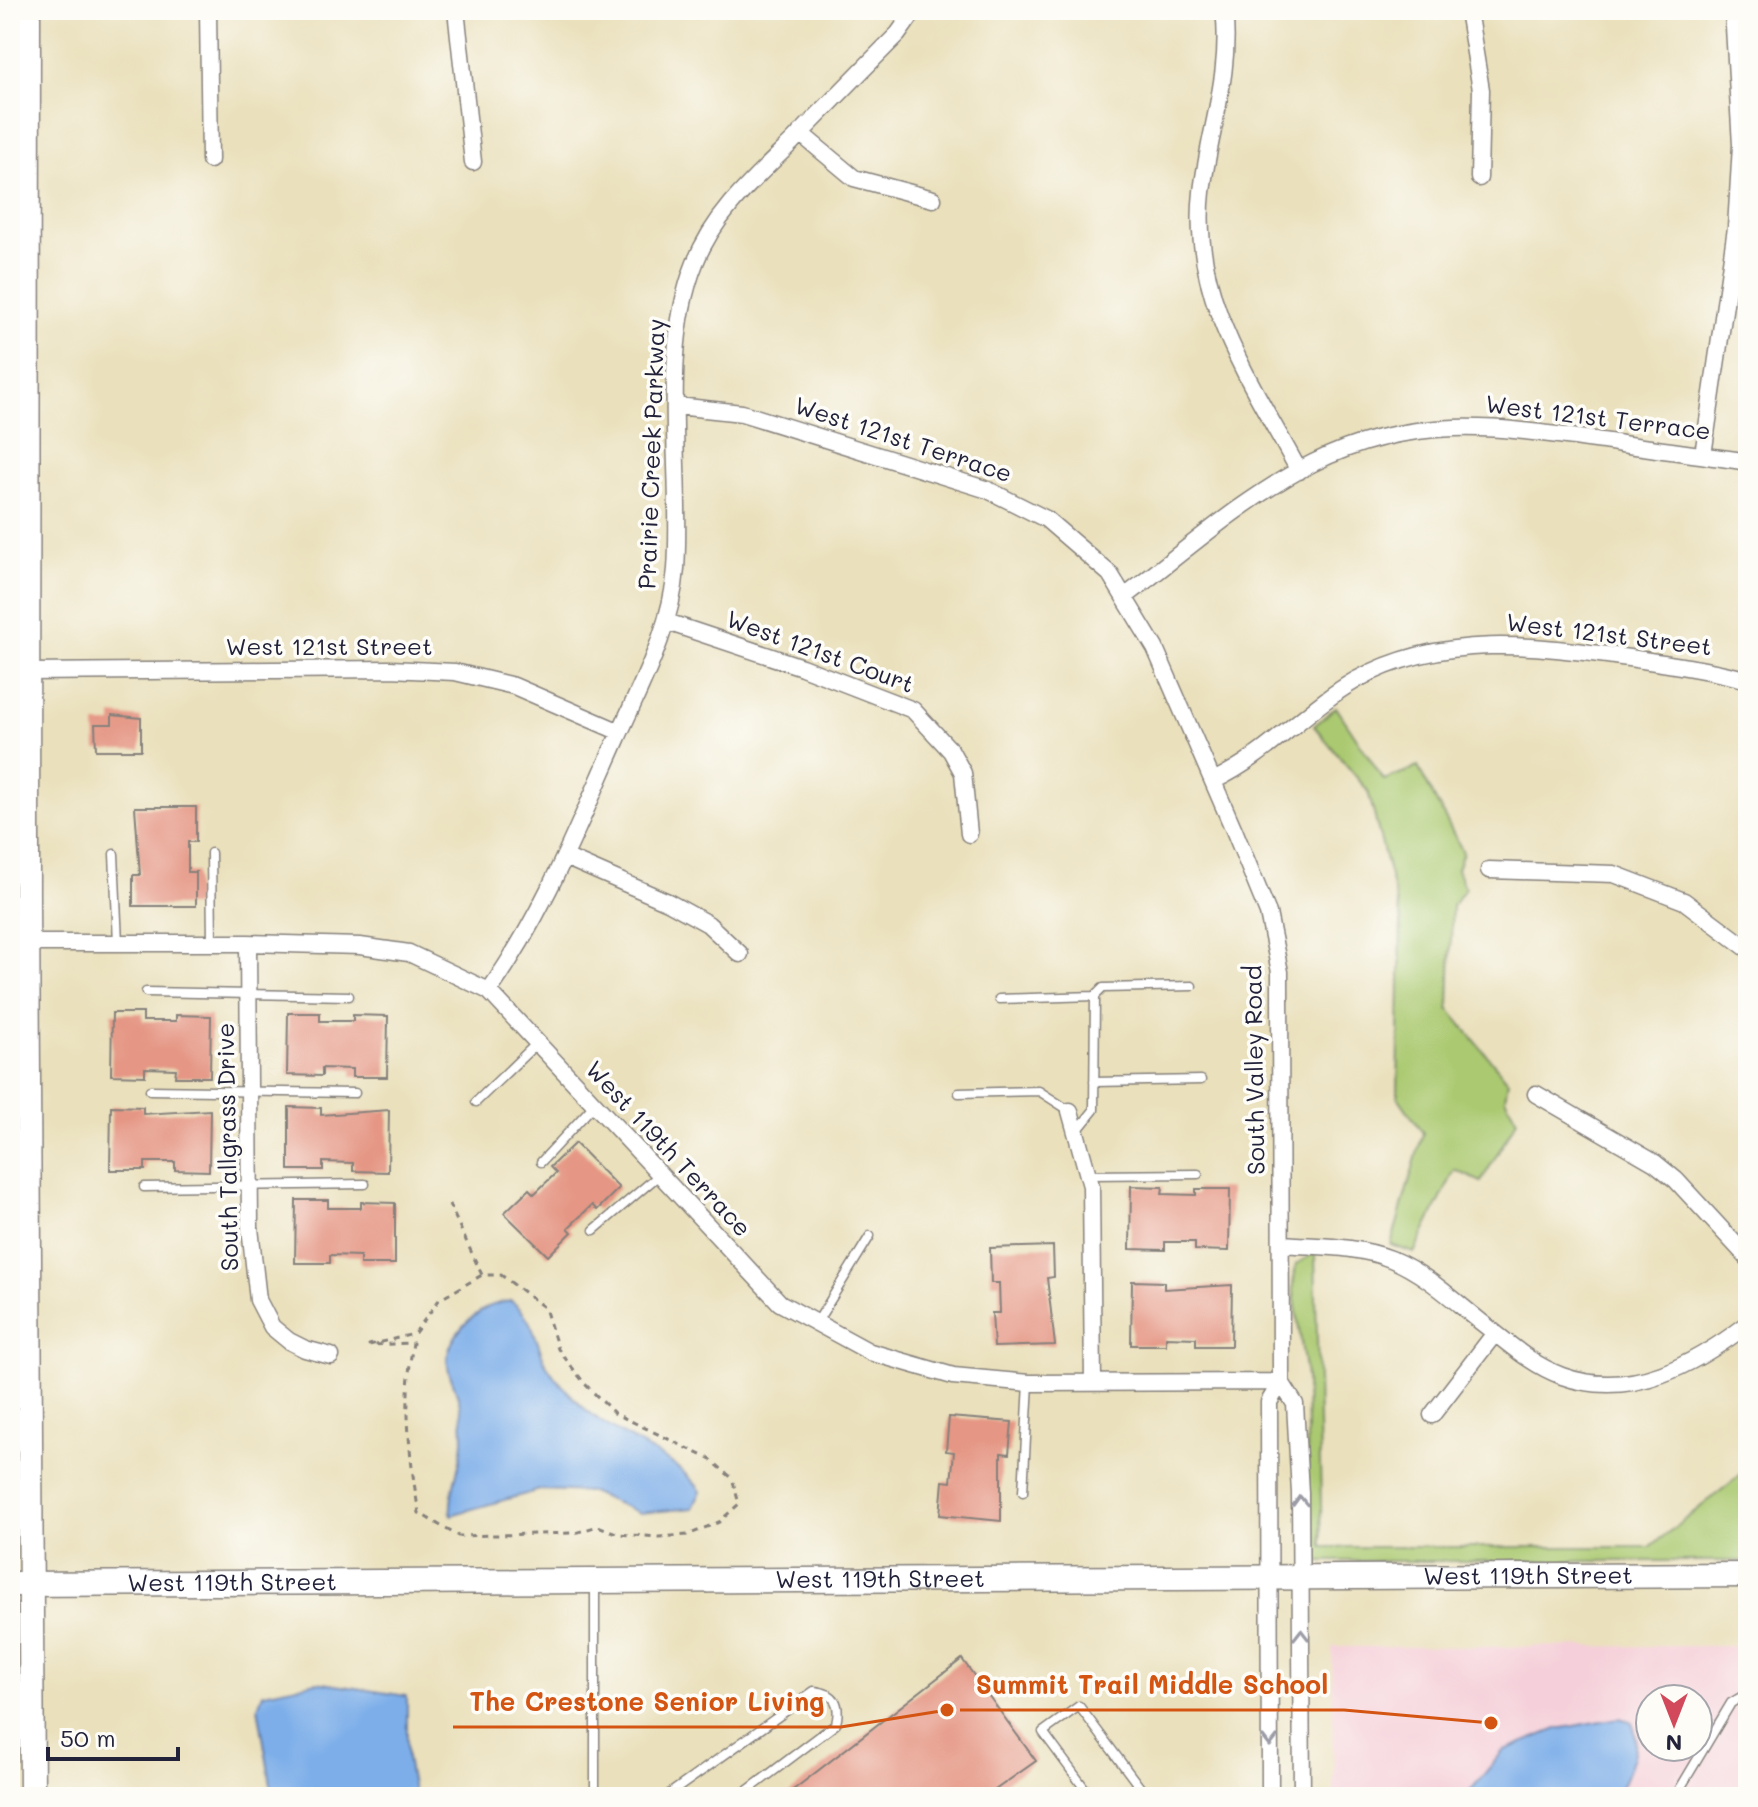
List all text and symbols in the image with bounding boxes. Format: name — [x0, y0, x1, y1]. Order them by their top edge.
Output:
street label: Prairie Creek Parkway — [630, 318, 671, 590]
street label: West 121st Terrace — [1484, 387, 1713, 446]
street label: West 121st Terrace — [791, 389, 1016, 488]
street label: West 121st Court — [722, 602, 919, 699]
street label: West 121st Street — [1505, 606, 1714, 662]
street label: West 121st Street — [226, 630, 432, 661]
street label: South Valley Road — [1236, 965, 1271, 1175]
street label: South Tallgrass Drive — [209, 1023, 244, 1271]
street label: West 119th Terrace — [580, 1053, 759, 1242]
one-way arrow — [1291, 1494, 1308, 1507]
street label: West 119th Street — [1423, 1559, 1633, 1591]
street label: West 119th Street — [775, 1562, 985, 1594]
street label: West 119th Street — [127, 1565, 337, 1597]
one-way arrow — [1292, 1628, 1310, 1641]
callout: Summit Trail Middle School — [960, 1660, 1344, 1710]
text: Summit Trail Middle School — [976, 1667, 1328, 1701]
callout: The Crestone Senior Living — [453, 1677, 841, 1727]
north arrow — [1634, 1683, 1714, 1763]
text: The Crestone Senior Living — [469, 1684, 825, 1718]
scale bar — [48, 1711, 178, 1761]
text: 50 m — [60, 1722, 116, 1753]
text: N — [1666, 1729, 1682, 1758]
one-way arrow — [1261, 1735, 1279, 1748]

